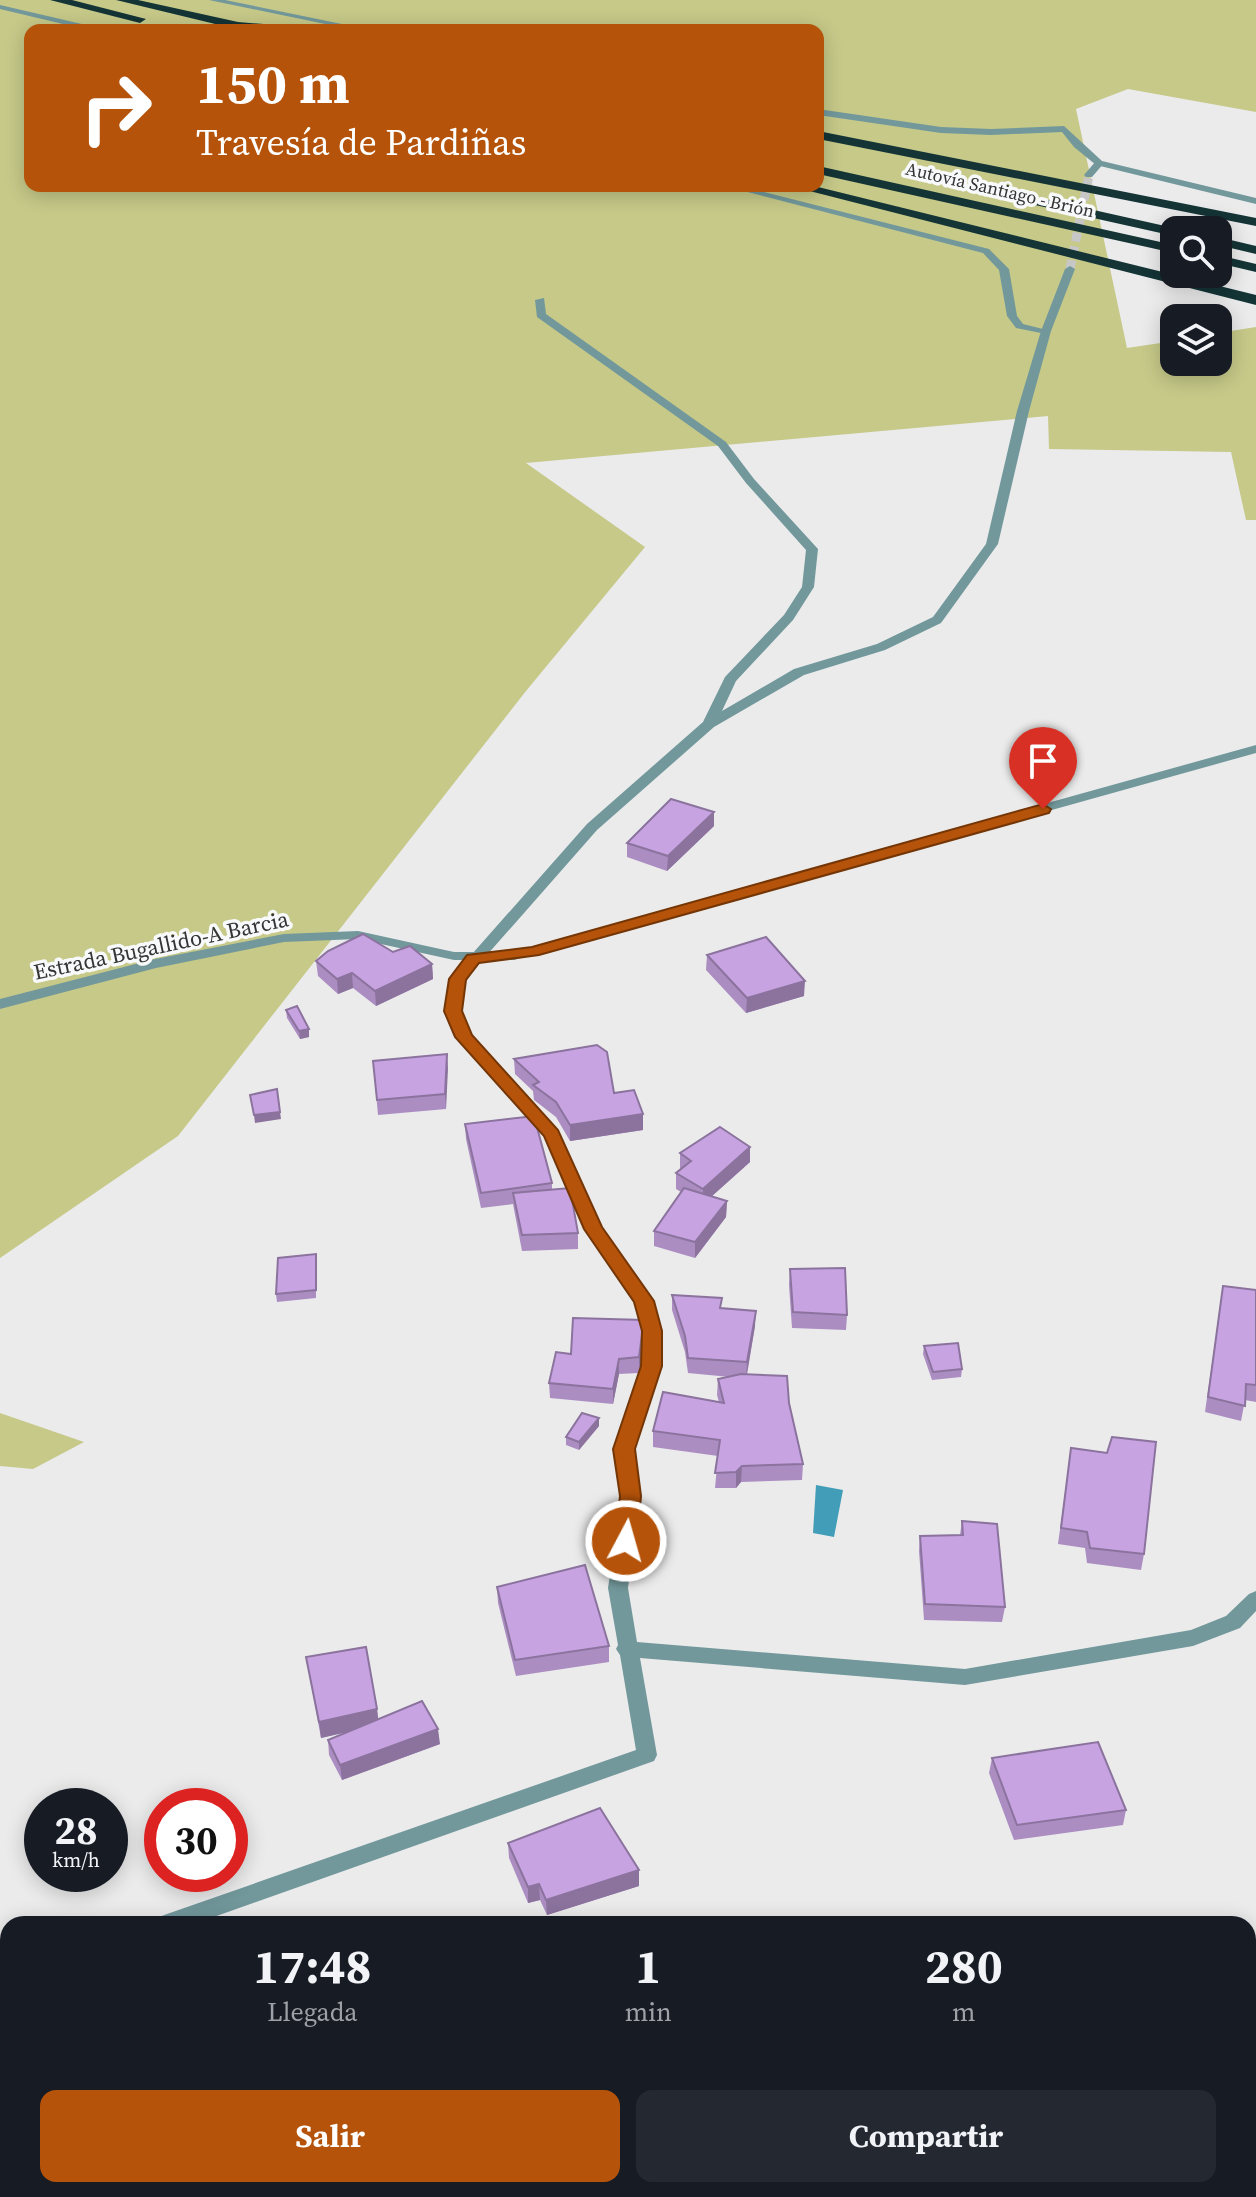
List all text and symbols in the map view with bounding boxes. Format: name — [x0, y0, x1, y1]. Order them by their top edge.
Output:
text: 150 m — [196, 45, 350, 122]
icon: right — [64, 56, 168, 160]
text: Travesía de Pardiñas — [196, 118, 526, 167]
street label: Autovía Santiago - Brión — [903, 156, 1097, 223]
map controls — [1160, 216, 1232, 376]
button: search — [1160, 216, 1232, 288]
button: layers — [1160, 304, 1232, 376]
pin — [1009, 727, 1077, 809]
icon: arrive — [1021, 739, 1065, 783]
street label: Estrada Bugallido-A Barcia — [31, 903, 292, 987]
position arrow — [584, 1499, 668, 1583]
speed limit sign: 30 — [144, 1788, 248, 1892]
text: 28 — [54, 1803, 98, 1857]
text: km/h — [52, 1846, 100, 1874]
text: 17:48 — [253, 1933, 372, 1999]
text: 1 — [635, 1933, 661, 1999]
text: 280 — [925, 1933, 1003, 1999]
text: Llegada — [267, 1994, 358, 2030]
text: min — [625, 1994, 672, 2030]
text: m — [952, 1994, 976, 2030]
button: Salir — [40, 2090, 620, 2182]
button: Compartir — [636, 2090, 1216, 2182]

